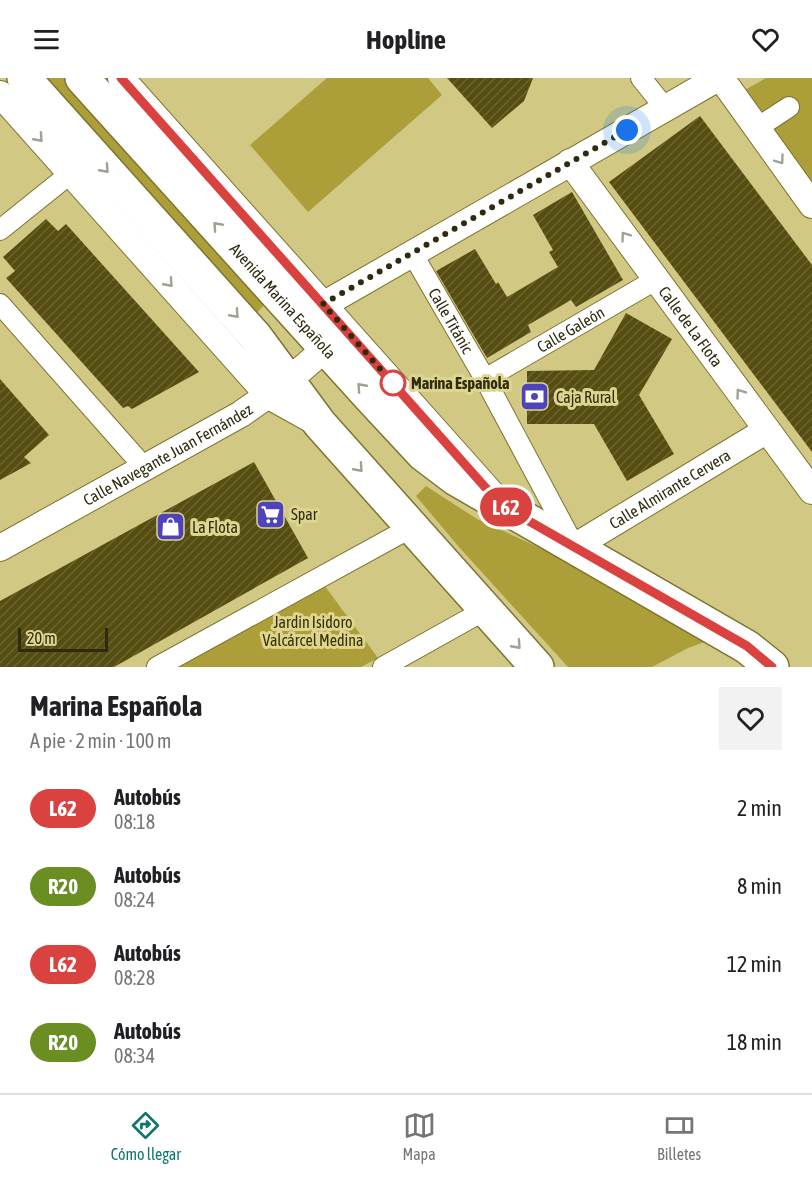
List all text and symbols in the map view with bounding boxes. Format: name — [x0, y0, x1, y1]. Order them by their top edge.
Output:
icon: menu — [30, 23, 63, 56]
icon: heart — [749, 23, 782, 56]
text: Hopline — [366, 24, 446, 55]
your location — [612, 115, 642, 145]
one-way arrow — [32, 131, 43, 142]
one-way arrow — [773, 153, 784, 164]
one-way arrow — [98, 162, 109, 172]
one-way arrow — [213, 222, 224, 233]
one-way arrow — [621, 231, 632, 242]
street label: Avenida Marina Española — [226, 239, 340, 362]
one-way arrow — [162, 277, 173, 287]
street label: Calle de La Flota — [655, 283, 726, 370]
street label: Calle Titánic — [425, 285, 477, 356]
street label: Calle Galeón — [534, 303, 608, 356]
one-way arrow — [228, 307, 239, 318]
marker: Marina Española — [380, 370, 406, 396]
place label: Marina Española — [411, 374, 509, 392]
bank icon: Caja Rural — [519, 381, 551, 413]
one-way arrow — [357, 383, 368, 394]
place label: Caja Rural — [556, 388, 617, 407]
one-way arrow — [736, 389, 747, 400]
street label: Calle Navegante Juan Fernández — [80, 400, 256, 509]
street label: Calle Almirante Cervera — [606, 445, 733, 532]
one-way arrow — [352, 461, 363, 472]
line badge: L62 — [472, 488, 540, 526]
text: L62 — [492, 495, 520, 519]
supermarket icon: Spar — [254, 498, 286, 530]
place label: Spar — [291, 505, 318, 524]
shop icon: La Flota — [155, 511, 187, 543]
place label: La Flota — [192, 518, 238, 536]
park label: Jardin Isidoro Valcárcel Medina — [263, 613, 363, 649]
scale bar — [18, 625, 108, 652]
text: 20 m — [27, 629, 56, 647]
one-way arrow — [510, 638, 521, 649]
button: heart — [719, 687, 782, 750]
text: Marina Española — [30, 690, 202, 722]
text: A pie · 2 min · 100 m — [30, 729, 171, 752]
text: Autobús — [114, 784, 181, 810]
text: 2 min — [737, 795, 782, 821]
text: L62 — [49, 796, 77, 820]
text: 08:18 — [114, 810, 155, 833]
text: Autobús — [114, 862, 181, 888]
text: 8 min — [737, 873, 782, 899]
text: R20 — [48, 874, 78, 898]
text: 08:24 — [114, 888, 155, 911]
text: Autobús — [114, 940, 181, 966]
text: 12 min — [727, 951, 782, 977]
text: L62 — [49, 952, 77, 976]
text: 08:28 — [114, 966, 155, 989]
text: Autobús — [114, 1018, 181, 1044]
text: 18 min — [727, 1029, 782, 1055]
text: R20 — [48, 1030, 78, 1054]
text: 08:34 — [114, 1044, 155, 1067]
tab: Cómo llegar — [111, 1109, 181, 1163]
tab: Mapa — [402, 1109, 436, 1163]
tab: Billetes — [657, 1109, 701, 1163]

